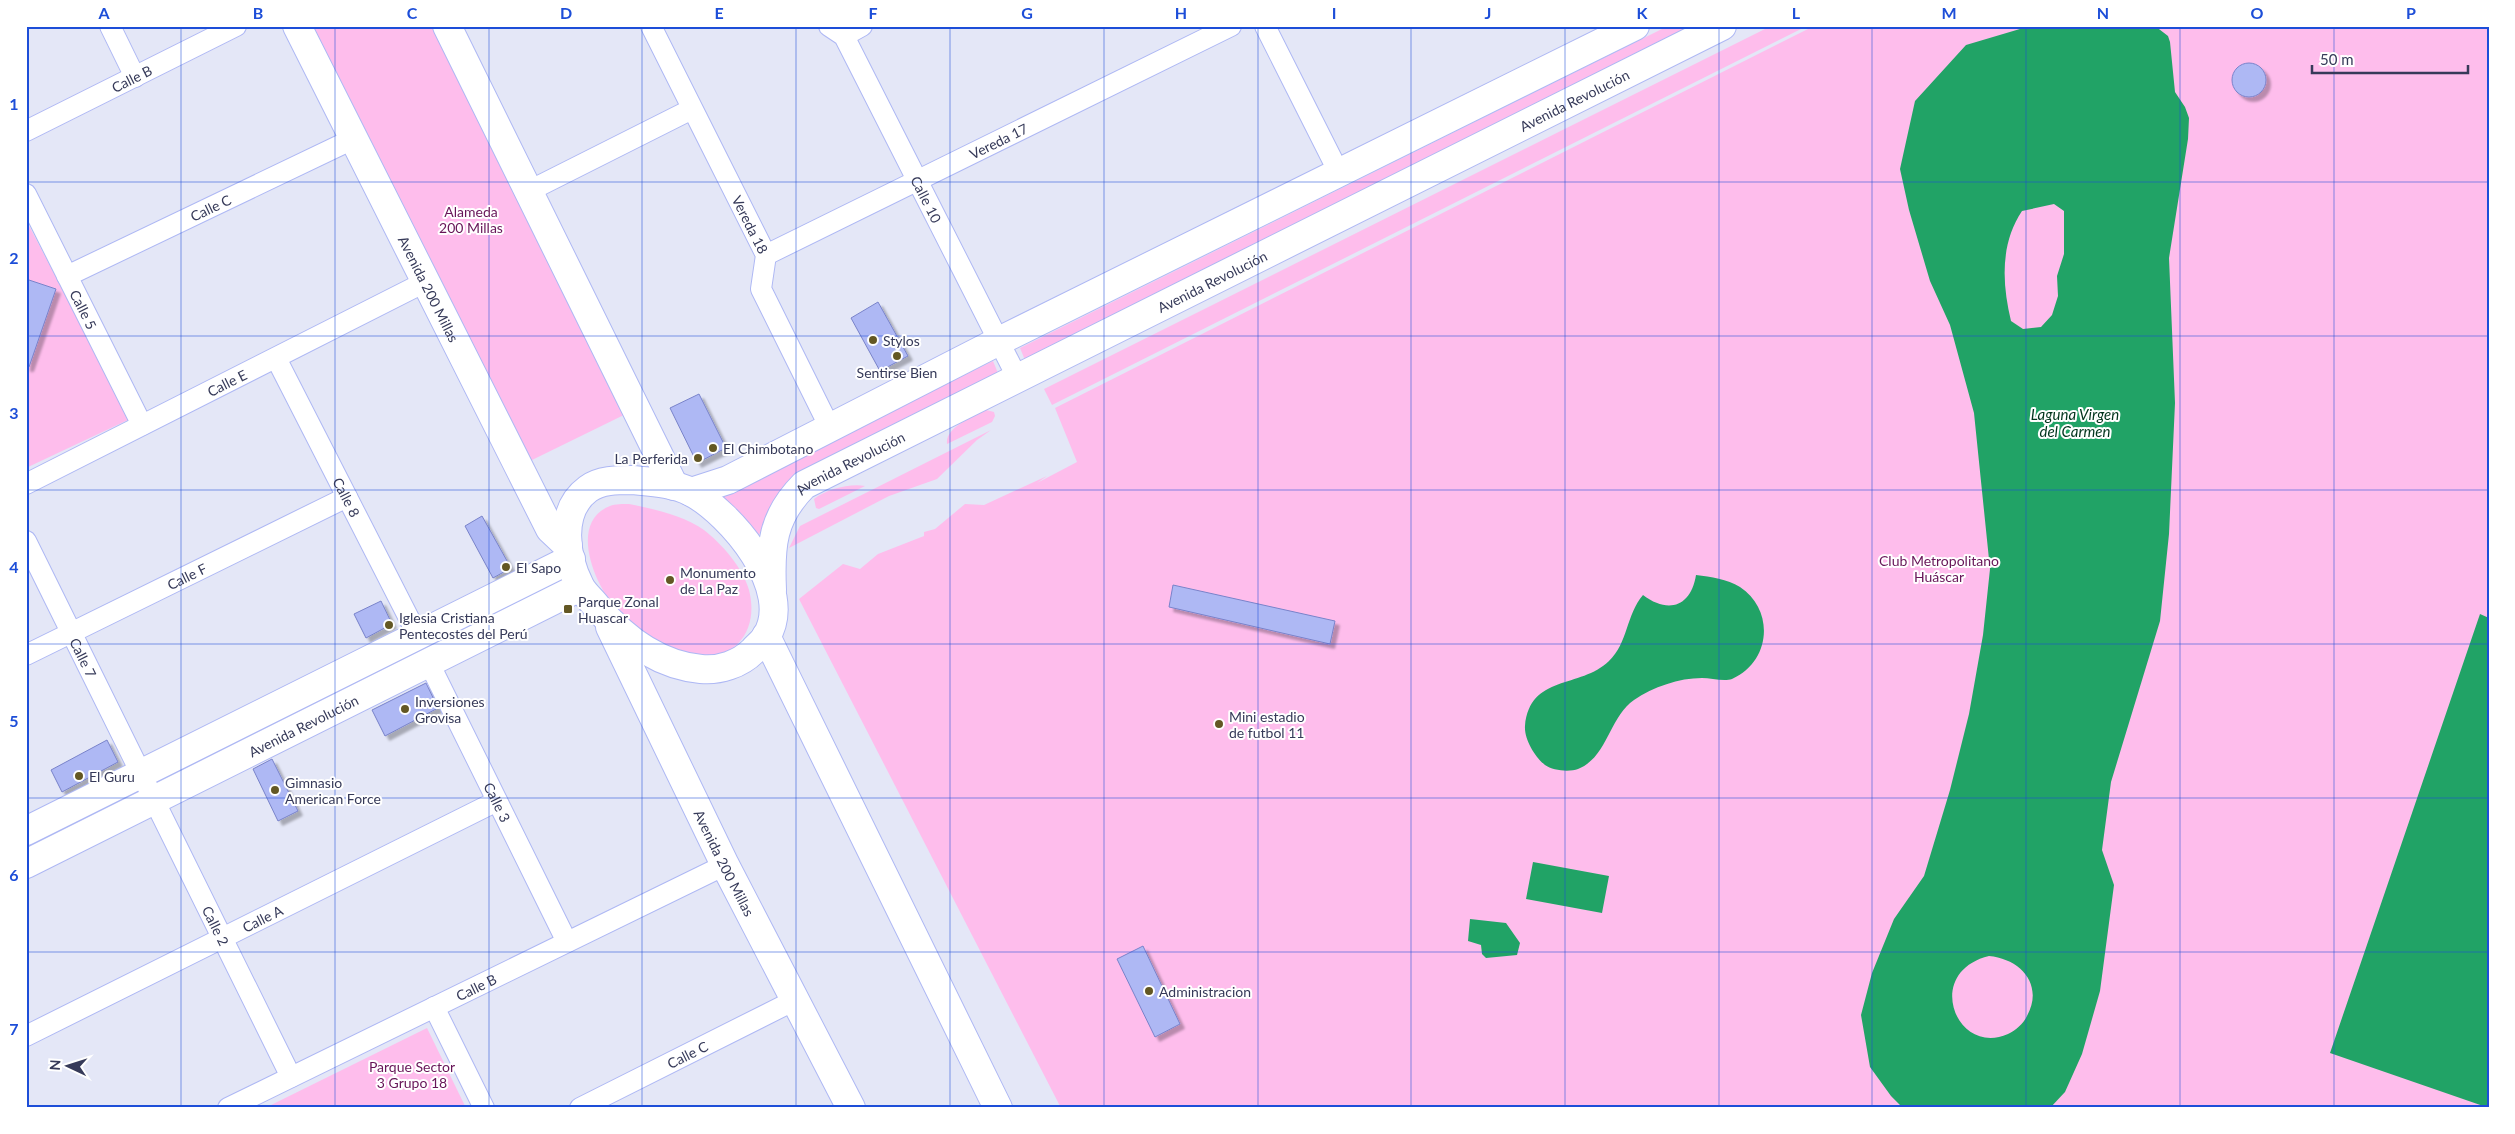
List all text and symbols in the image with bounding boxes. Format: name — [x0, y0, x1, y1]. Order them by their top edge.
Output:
text: A — [97, 3, 110, 22]
text: B — [253, 3, 263, 22]
text: C — [407, 3, 418, 22]
text: D — [560, 3, 572, 22]
text: E — [714, 3, 724, 22]
text: F — [868, 3, 878, 22]
text: G — [1021, 3, 1033, 22]
text: H — [1175, 3, 1187, 22]
text: I — [1332, 3, 1336, 22]
text: J — [1485, 3, 1491, 22]
text: K — [1637, 3, 1649, 22]
text: L — [1792, 3, 1801, 22]
text: M — [1941, 3, 1957, 22]
text: N — [2097, 3, 2109, 22]
text: O — [2251, 3, 2264, 22]
text: P — [2406, 3, 2416, 22]
scale bar — [2312, 42, 2469, 74]
text: 50 m — [2320, 50, 2354, 68]
street label: Calle B — [109, 61, 155, 95]
street label: Avenida Revolución — [1516, 65, 1632, 134]
text: 1 — [9, 94, 19, 113]
street label: Vereda 17 — [966, 119, 1030, 162]
street label: Calle 10 — [908, 173, 946, 225]
street label: Calle C — [187, 190, 234, 224]
street label: Vereda 18 — [729, 193, 772, 256]
park label: Alameda 200 Millas — [439, 203, 503, 236]
street label: Avenida 200 Millas — [395, 233, 463, 345]
street label: Avenida Revolución — [1154, 246, 1270, 316]
text: 2 — [9, 248, 19, 267]
street label: Calle 5 — [67, 287, 101, 332]
place label: Stylos — [883, 332, 920, 349]
marker: Stylos — [867, 334, 879, 346]
marker: Sentirse Bien — [891, 350, 903, 362]
place label: Sentirse Bien — [857, 364, 937, 381]
street label: Calle E — [204, 365, 249, 399]
text: 3 — [9, 403, 19, 422]
water label: Laguna Virgen del Carmen — [2031, 405, 2119, 440]
street label: Avenida Revolución — [791, 428, 907, 498]
place label: El Chimbotano — [723, 440, 813, 457]
marker: El Chimbotano — [707, 442, 719, 454]
place label: La Perferida — [614, 450, 688, 467]
marker: La Perferida — [692, 452, 704, 464]
street label: Calle 8 — [330, 474, 364, 520]
park label: Club Metropolitano Huáscar — [1879, 552, 1999, 585]
text: 4 — [9, 557, 19, 576]
street label: Calle F — [164, 559, 209, 593]
place label: El Sapo — [516, 559, 561, 576]
marker: El Sapo — [500, 561, 512, 573]
place label: Monumento de La Paz — [680, 564, 756, 597]
marker: Monumento de La Paz — [664, 574, 676, 586]
place label: Parque Zonal Huascar — [578, 593, 659, 626]
marker: Parque Zonal Huascar — [562, 603, 574, 615]
place label: Iglesia Cristiana Pentecostes del Perú — [399, 609, 528, 642]
marker: Iglesia Cristiana Pentecostes del Perú — [383, 619, 395, 631]
street label: Calle 7 — [67, 635, 101, 680]
street label: Avenida Revolución — [246, 691, 361, 760]
place label: Inversiones Grovisa — [415, 693, 485, 726]
marker: Inversiones Grovisa — [399, 703, 411, 715]
place label: Mini estadio de futbol 11 — [1229, 708, 1305, 741]
text: 5 — [9, 711, 19, 730]
marker: Mini estadio de futbol 11 — [1213, 718, 1225, 730]
place label: El Guru — [89, 768, 135, 785]
marker: El Guru — [73, 770, 85, 782]
place label: Gimnasio American Force — [285, 774, 381, 807]
street label: Calle 3 — [481, 779, 515, 825]
marker: Gimnasio American Force — [269, 784, 281, 796]
street label: Avenida 200 Millas — [691, 807, 758, 919]
text: 6 — [9, 865, 19, 884]
street label: Calle A — [239, 901, 286, 935]
street label: Calle 2 — [199, 903, 233, 948]
street label: Calle B — [453, 970, 499, 1004]
place label: Administracion — [1159, 983, 1251, 1000]
marker: Administracion — [1143, 985, 1155, 997]
text: 7 — [9, 1019, 19, 1038]
street label: Calle C — [664, 1037, 711, 1071]
north arrow — [42, 1042, 92, 1092]
park label: Parque Sector 3 Grupo 18 — [369, 1058, 455, 1091]
text: N — [46, 1059, 63, 1071]

